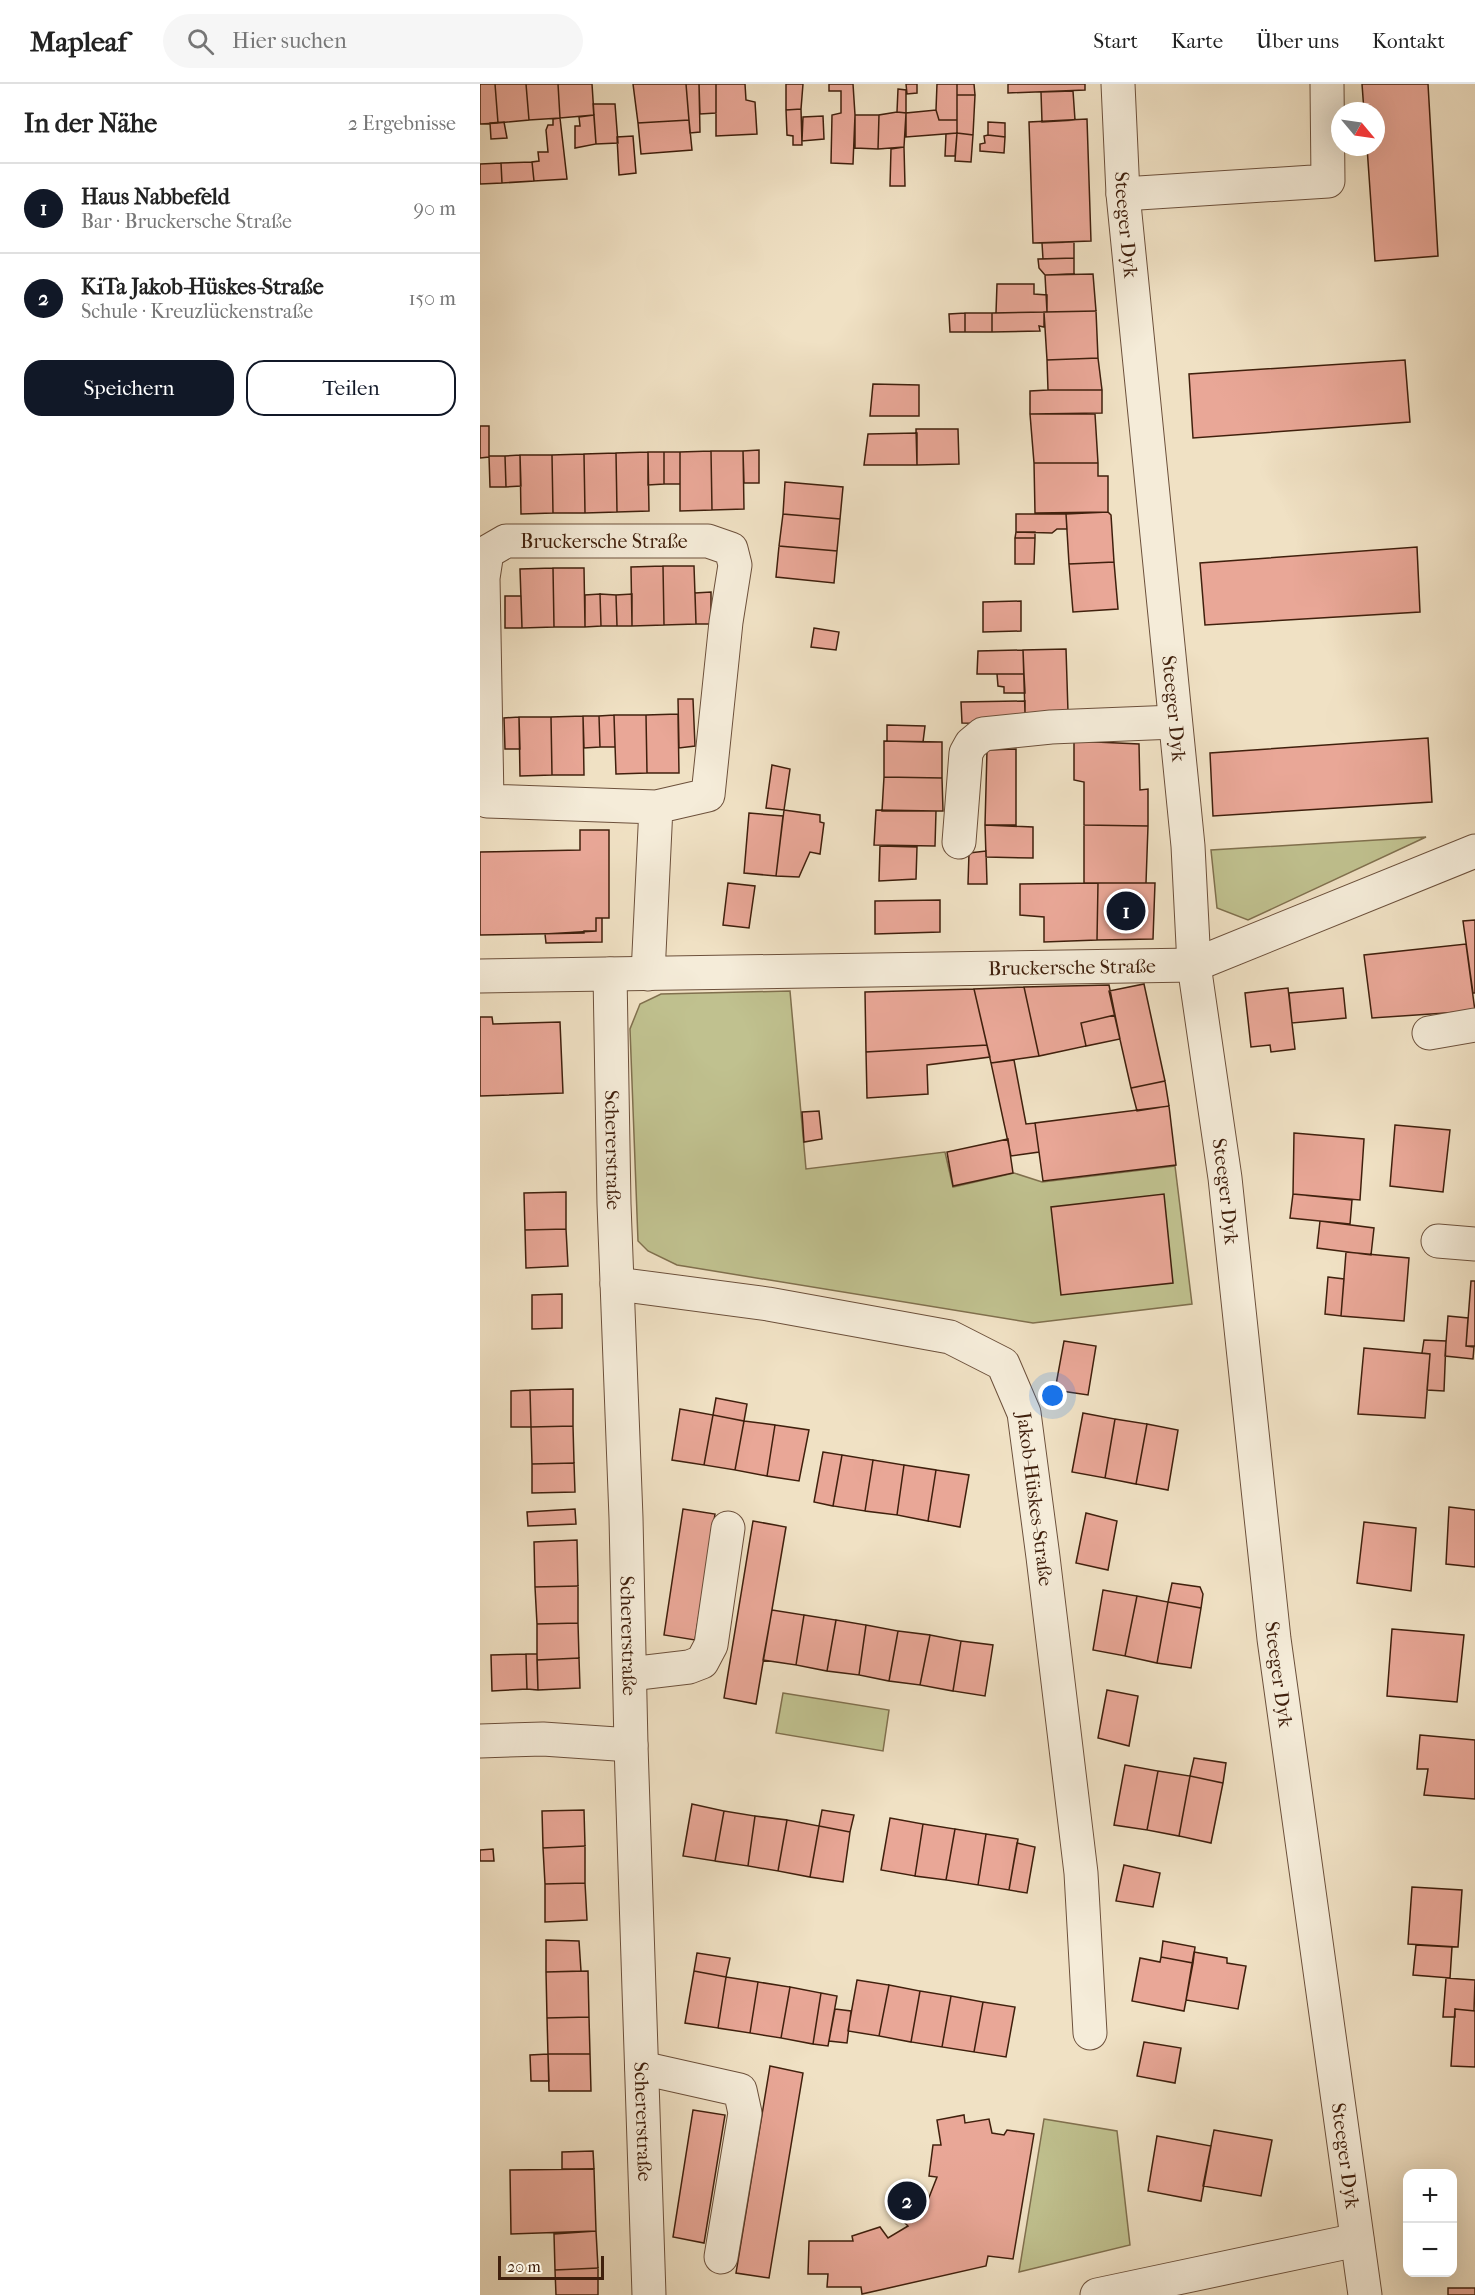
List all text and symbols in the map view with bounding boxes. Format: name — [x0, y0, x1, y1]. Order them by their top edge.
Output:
search box — [163, 14, 583, 68]
text: Mapleaf — [30, 25, 127, 58]
icon: search — [184, 25, 217, 58]
text: Hier suchen — [232, 28, 347, 54]
text: Start — [1093, 29, 1138, 53]
text: Karte — [1171, 29, 1223, 53]
text: Über uns — [1256, 29, 1339, 53]
text: Kontakt — [1372, 29, 1445, 53]
north arrow — [1331, 102, 1385, 156]
text: In der Nähe — [24, 108, 157, 139]
text: 2 Ergebnisse — [348, 112, 456, 135]
street label: Steeger Dyk — [1110, 171, 1142, 280]
text: Haus Nabbefeld — [81, 184, 230, 210]
text: 1 — [40, 197, 47, 220]
text: 90 m — [414, 197, 456, 220]
text: Bar · Bruckersche Straße — [81, 210, 292, 233]
text: KiTa Jakob-Hüskes-Straße — [81, 274, 324, 300]
text: 2 — [38, 287, 49, 310]
text: 150 m — [408, 287, 456, 310]
text: Schule · Kreuzlückenstraße — [81, 300, 313, 323]
button: Speichern — [24, 360, 234, 416]
button: Teilen — [246, 360, 456, 416]
street label: Bruckersche Straße — [520, 530, 688, 553]
street label: Steeger Dyk — [1157, 654, 1191, 763]
pin: 1 — [1106, 888, 1146, 934]
street label: Bruckersche Straße — [988, 955, 1156, 980]
street label: Schererstraße — [600, 1090, 625, 1211]
street label: Steeger Dyk — [1207, 1137, 1243, 1246]
your location — [1038, 1381, 1067, 1410]
street label: Jakob-Hüskes-Straße — [1012, 1409, 1057, 1587]
street label: Schererstraße — [615, 1575, 641, 1696]
street label: Steeger Dyk — [1260, 1620, 1297, 1730]
street label: Schererstraße — [629, 2061, 656, 2182]
street label: Steeger Dyk — [1326, 2101, 1364, 2211]
map controls — [1403, 2169, 1457, 2277]
button: + — [1403, 2169, 1457, 2223]
pin: 2 — [888, 2178, 926, 2224]
button: − — [1403, 2223, 1457, 2277]
scale bar — [498, 2253, 604, 2280]
text: 20 m — [507, 2257, 541, 2276]

